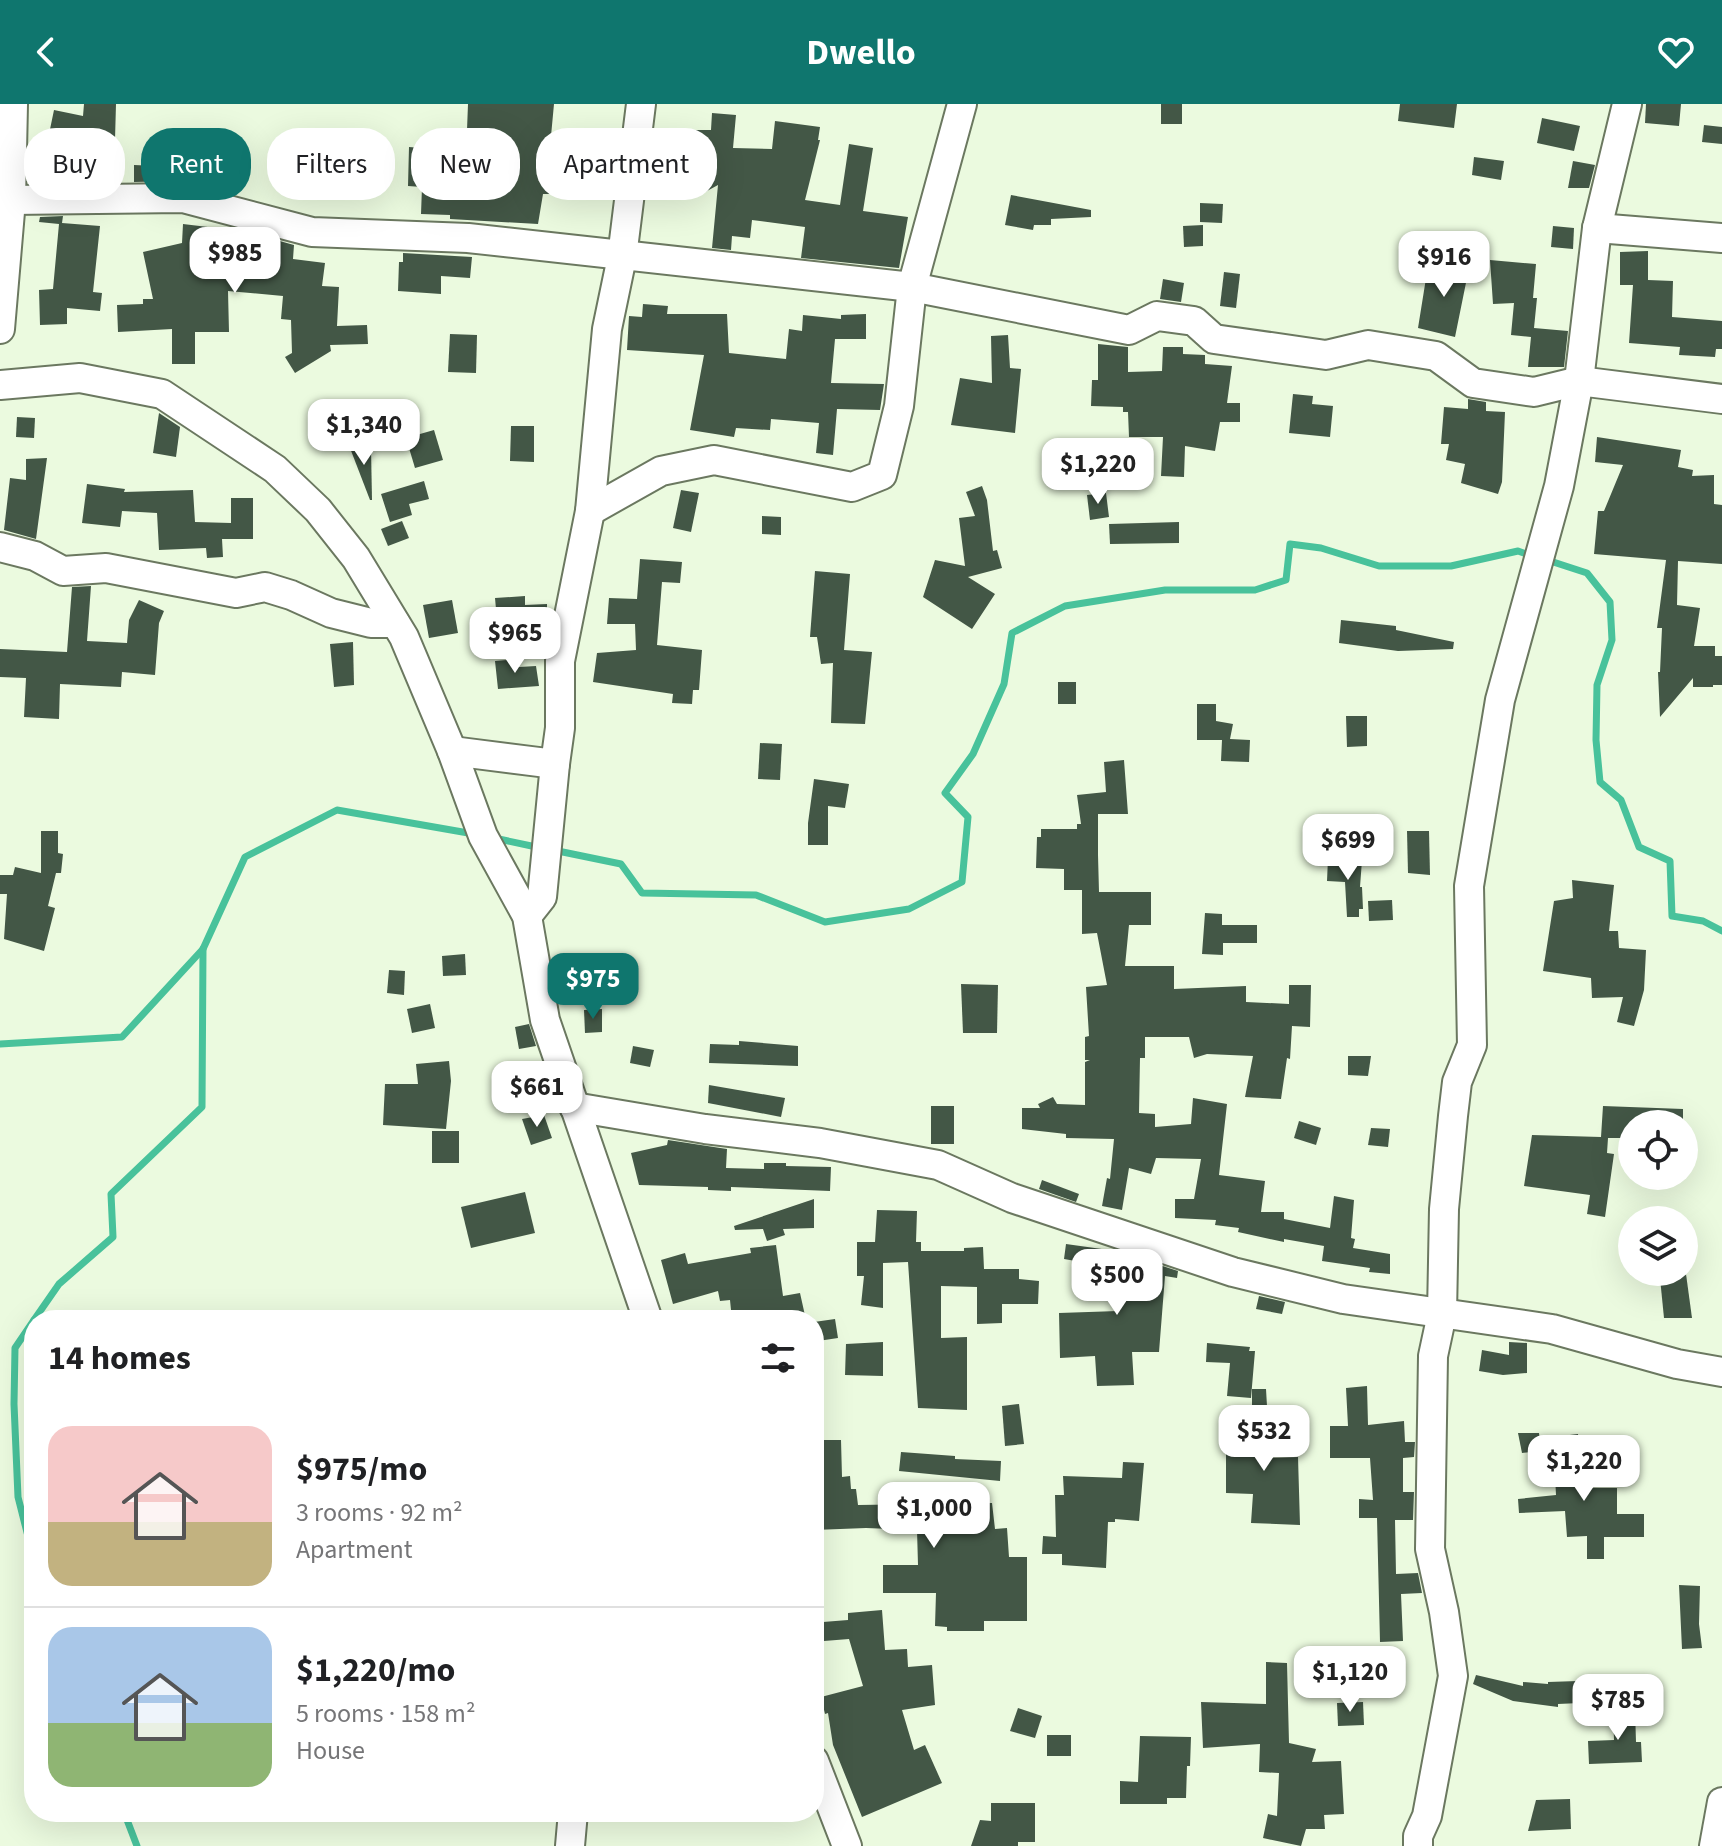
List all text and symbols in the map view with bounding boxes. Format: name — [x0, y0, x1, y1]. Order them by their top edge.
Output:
text: Dwello — [806, 27, 916, 78]
icon: back — [24, 30, 68, 74]
icon: heart — [1654, 30, 1698, 74]
chip: Buy — [24, 128, 125, 200]
chip: Rent — [141, 128, 251, 200]
chip: Filters — [267, 128, 395, 200]
chip: New — [411, 128, 520, 200]
chip: Apartment — [536, 128, 717, 200]
pin: $985 — [188, 227, 282, 295]
pin: $916 — [1397, 231, 1491, 299]
text: $985 — [208, 234, 262, 271]
text: $916 — [1417, 238, 1471, 275]
pin: $1,340 — [299, 399, 429, 467]
text: $1,340 — [326, 406, 402, 443]
pin: $1,220 — [1033, 438, 1163, 506]
text: $1,220 — [1060, 445, 1136, 482]
pin: $965 — [468, 607, 562, 675]
text: $965 — [488, 614, 542, 651]
pin: $699 — [1301, 814, 1395, 882]
text: $699 — [1321, 821, 1375, 858]
pin: $975 — [546, 953, 640, 1021]
text: $975 — [566, 960, 620, 997]
pin: $661 — [490, 1061, 584, 1129]
text: $661 — [510, 1068, 564, 1105]
map controls — [1618, 1110, 1698, 1286]
button: locate — [1618, 1110, 1698, 1190]
button: layers — [1618, 1206, 1698, 1286]
pin: $500 — [1070, 1249, 1164, 1317]
text: $500 — [1090, 1256, 1144, 1293]
text: 14 homes — [48, 1334, 191, 1383]
icon: filters — [756, 1336, 800, 1380]
pin: $532 — [1217, 1405, 1311, 1473]
text: $532 — [1237, 1412, 1291, 1449]
pin: $1,220 — [1519, 1435, 1649, 1503]
text: $1,220 — [1546, 1442, 1622, 1479]
text: $975/mo — [296, 1445, 427, 1494]
icon: home — [112, 1458, 208, 1554]
pin: $1,000 — [869, 1482, 999, 1550]
text: $1,000 — [896, 1489, 972, 1526]
text: 3 rooms · 92 m² — [296, 1494, 463, 1531]
text: Apartment — [296, 1531, 413, 1568]
text: $1,220/mo — [296, 1646, 456, 1695]
pin: $1,120 — [1285, 1646, 1415, 1714]
text: $1,120 — [1312, 1653, 1388, 1690]
icon: home — [112, 1659, 208, 1755]
pin: $785 — [1571, 1674, 1665, 1742]
text: $785 — [1591, 1681, 1645, 1718]
text: 5 rooms · 158 m² — [296, 1695, 475, 1732]
text: House — [296, 1732, 365, 1769]

